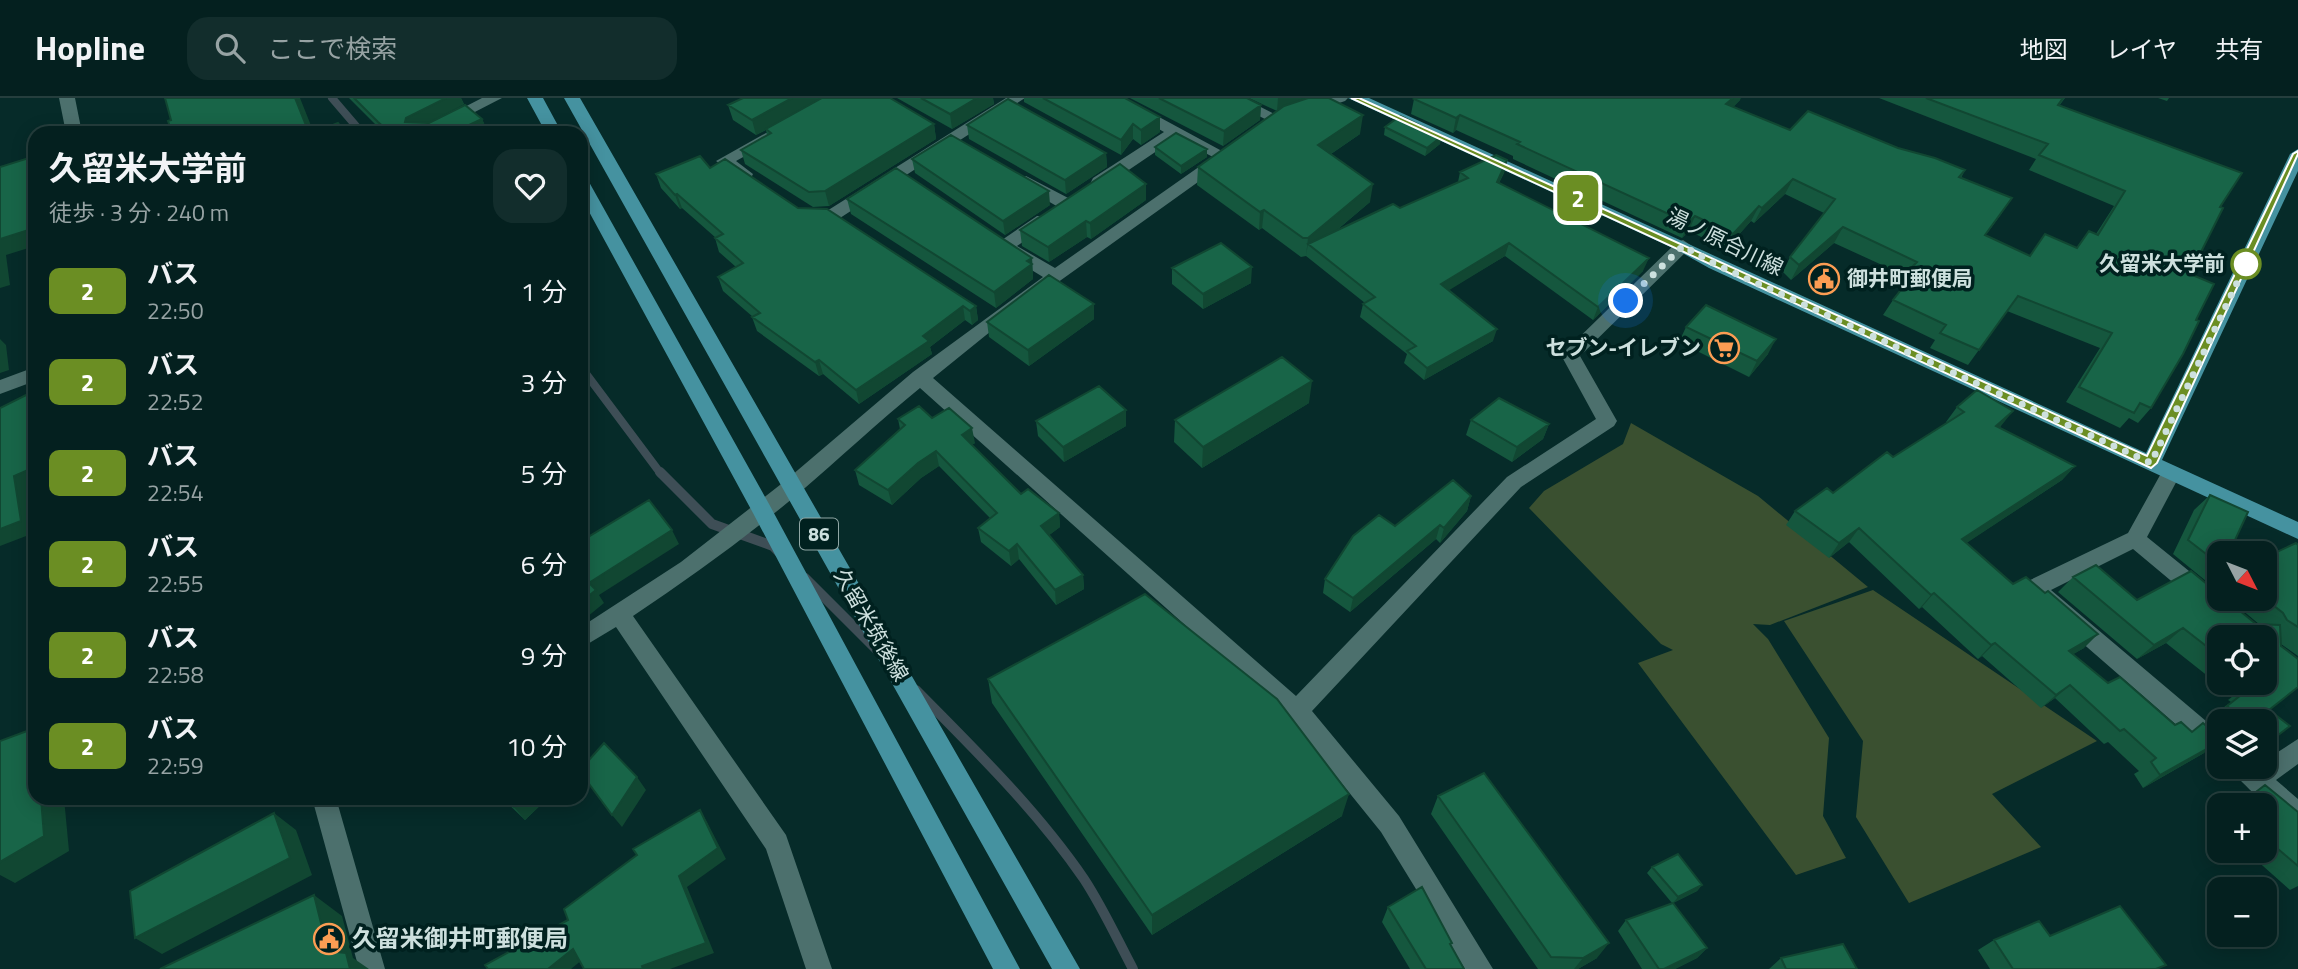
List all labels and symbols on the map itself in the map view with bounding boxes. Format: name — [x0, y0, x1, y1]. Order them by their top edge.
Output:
line badge: 2 — [1555, 175, 1601, 221]
street label: 湯ノ原合川線 — [1662, 199, 1789, 283]
place label: 久留米大学前 — [2099, 247, 2225, 279]
marker: 久留米大学前 — [2231, 249, 2261, 279]
public building icon: 御井町郵便局 — [1807, 262, 1841, 296]
place label: 御井町郵便局 — [1847, 262, 1973, 294]
your location — [1608, 283, 1643, 318]
place label: セブン-イレブン — [1545, 331, 1701, 363]
supermarket icon: セブン-イレブン — [1707, 331, 1741, 365]
road number: 86 — [800, 518, 838, 550]
north arrow — [2207, 541, 2277, 611]
street label: 久留米筑後線 — [827, 562, 917, 687]
place label: 久留米御井町郵便局 — [352, 920, 568, 956]
public building icon: 久留米御井町郵便局 — [312, 922, 346, 956]

